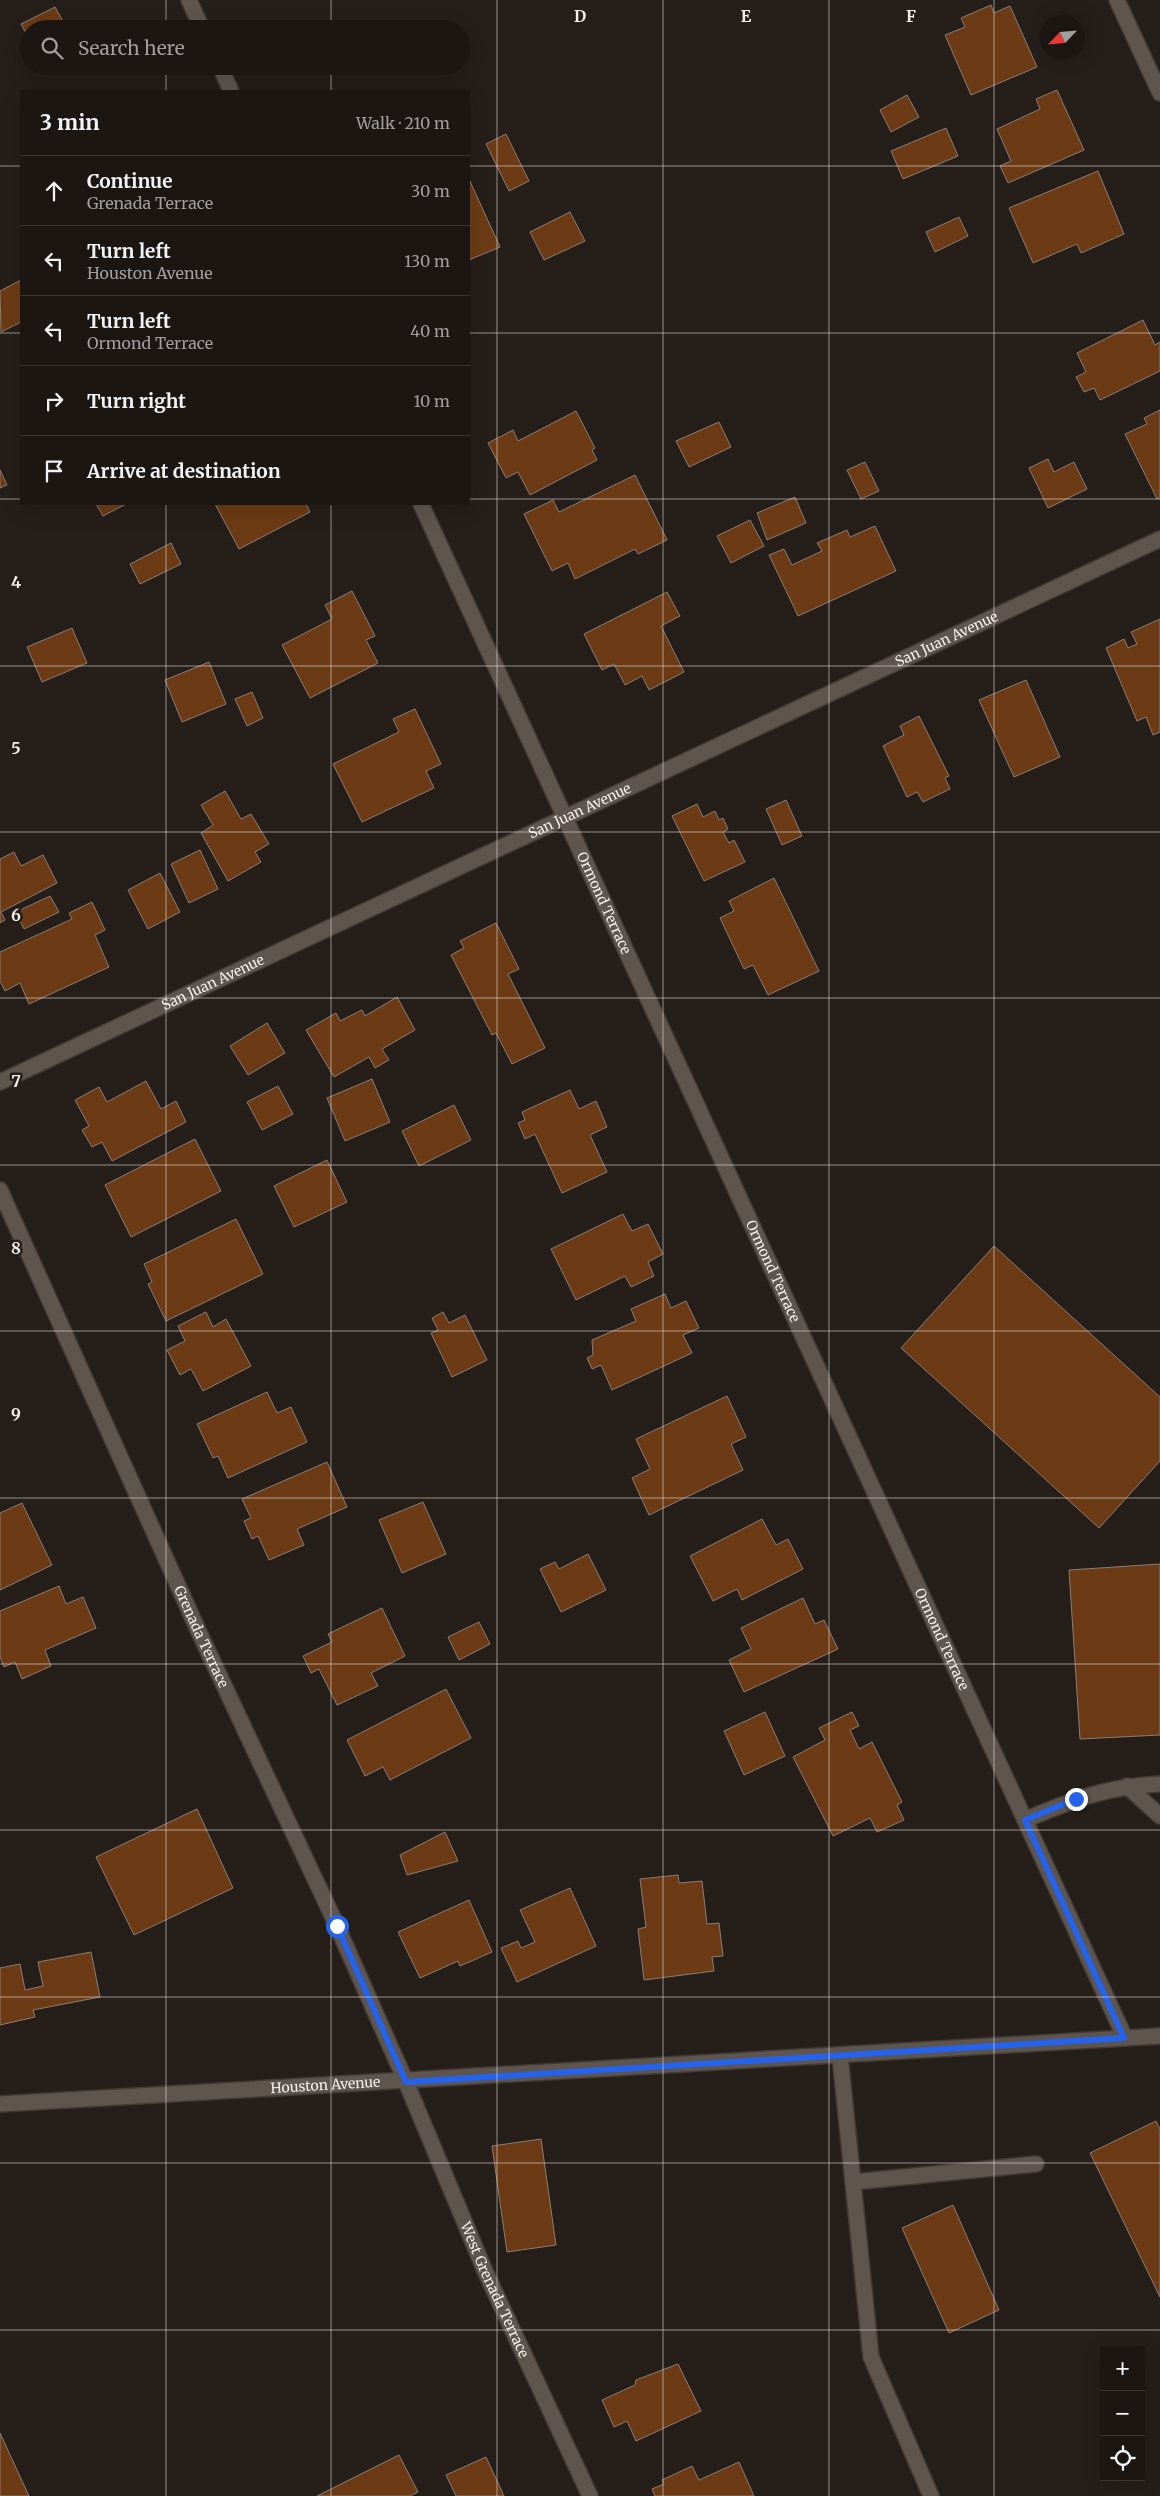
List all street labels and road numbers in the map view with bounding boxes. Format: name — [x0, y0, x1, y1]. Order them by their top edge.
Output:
street label: San Juan Avenue — [892, 607, 1001, 671]
street label: San Juan Avenue — [525, 779, 634, 842]
street label: Ormond Terrace — [573, 849, 635, 957]
street label: San Juan Avenue — [159, 951, 267, 1014]
street label: Ormond Terrace — [742, 1217, 804, 1325]
street label: Grenada Terrace — [170, 1583, 233, 1691]
street label: Ormond Terrace — [911, 1585, 973, 1693]
street label: Houston Avenue — [270, 2073, 381, 2097]
street label: West Grenada Terrace — [456, 2218, 533, 2360]

